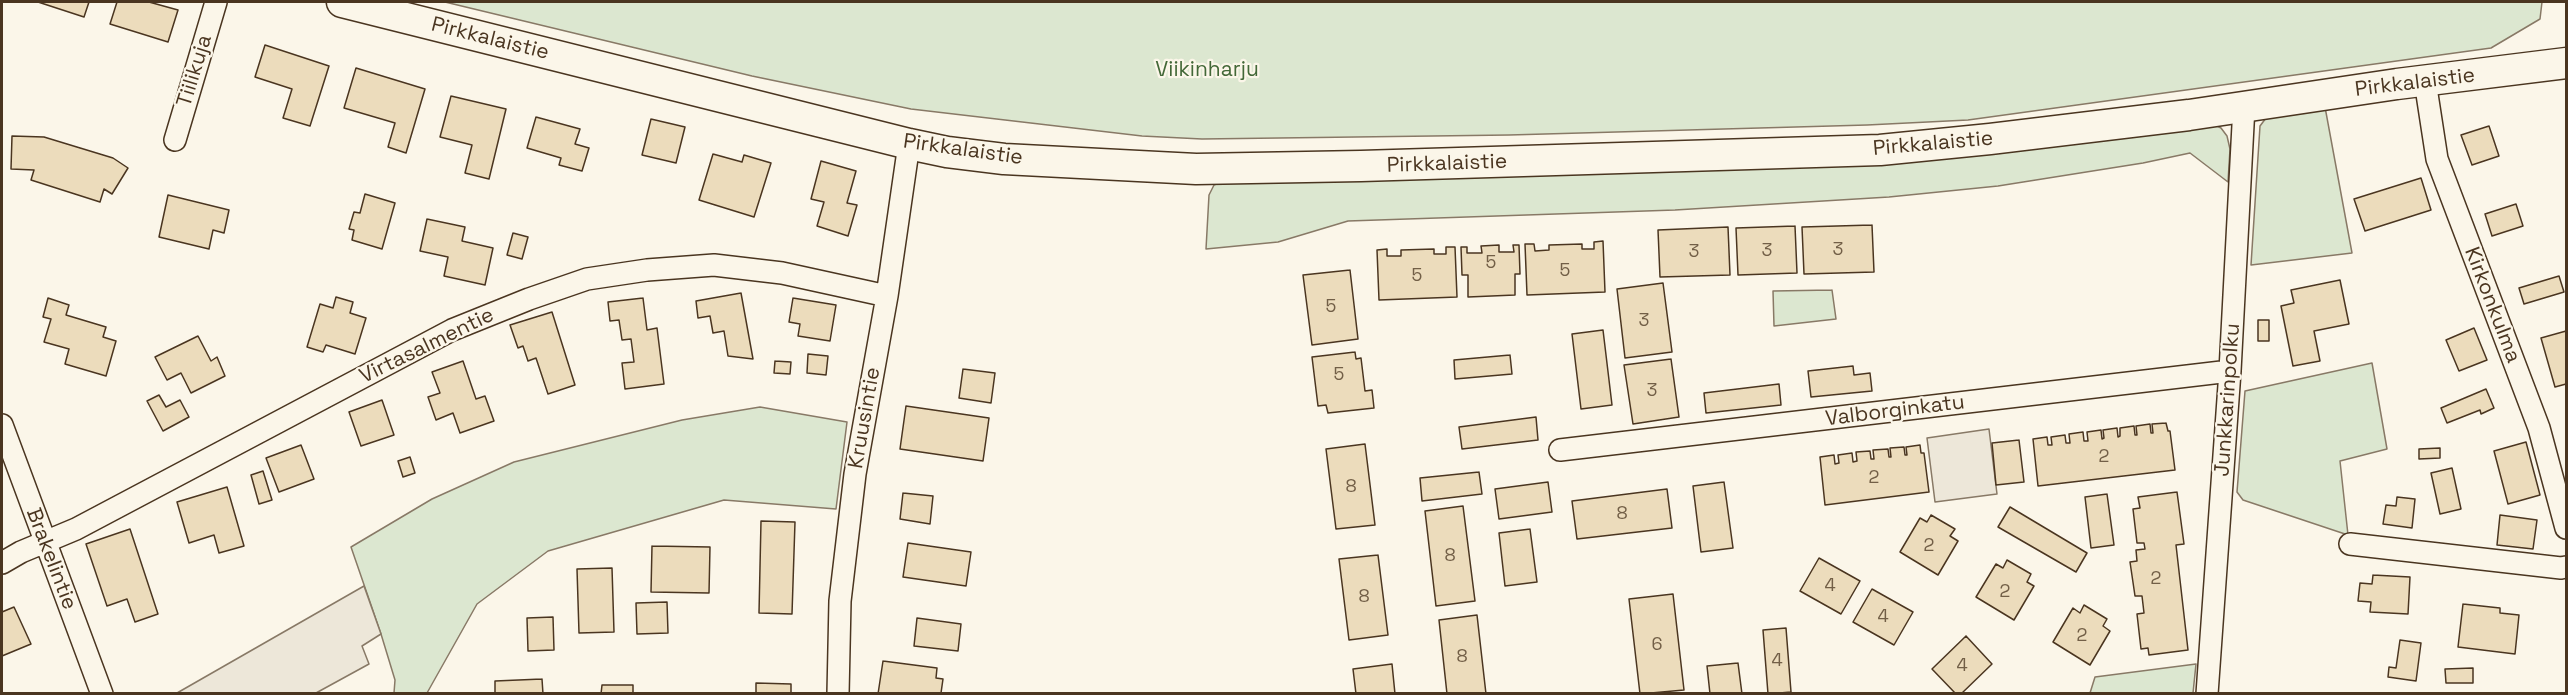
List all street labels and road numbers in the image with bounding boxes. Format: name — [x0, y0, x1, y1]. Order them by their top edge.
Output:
street label: Pirkkalaistie — [428, 12, 552, 66]
street label: Tiilikuja — [172, 32, 218, 110]
street label: Pirkkalaistie — [2354, 63, 2476, 103]
street label: Pirkkalaistie — [1872, 126, 1994, 162]
street label: Pirkkalaistie — [902, 129, 1024, 171]
street label: Pirkkalaistie — [1386, 149, 1508, 179]
street label: Kirkonkulma — [2458, 244, 2526, 366]
street label: Virtasalmentie — [356, 303, 498, 389]
street label: Junkkarinpolku — [2210, 322, 2246, 478]
street label: Kruusintie — [844, 365, 886, 471]
street label: Valborginkatu — [1824, 390, 1966, 432]
street label: Brakelintie — [20, 505, 82, 613]

